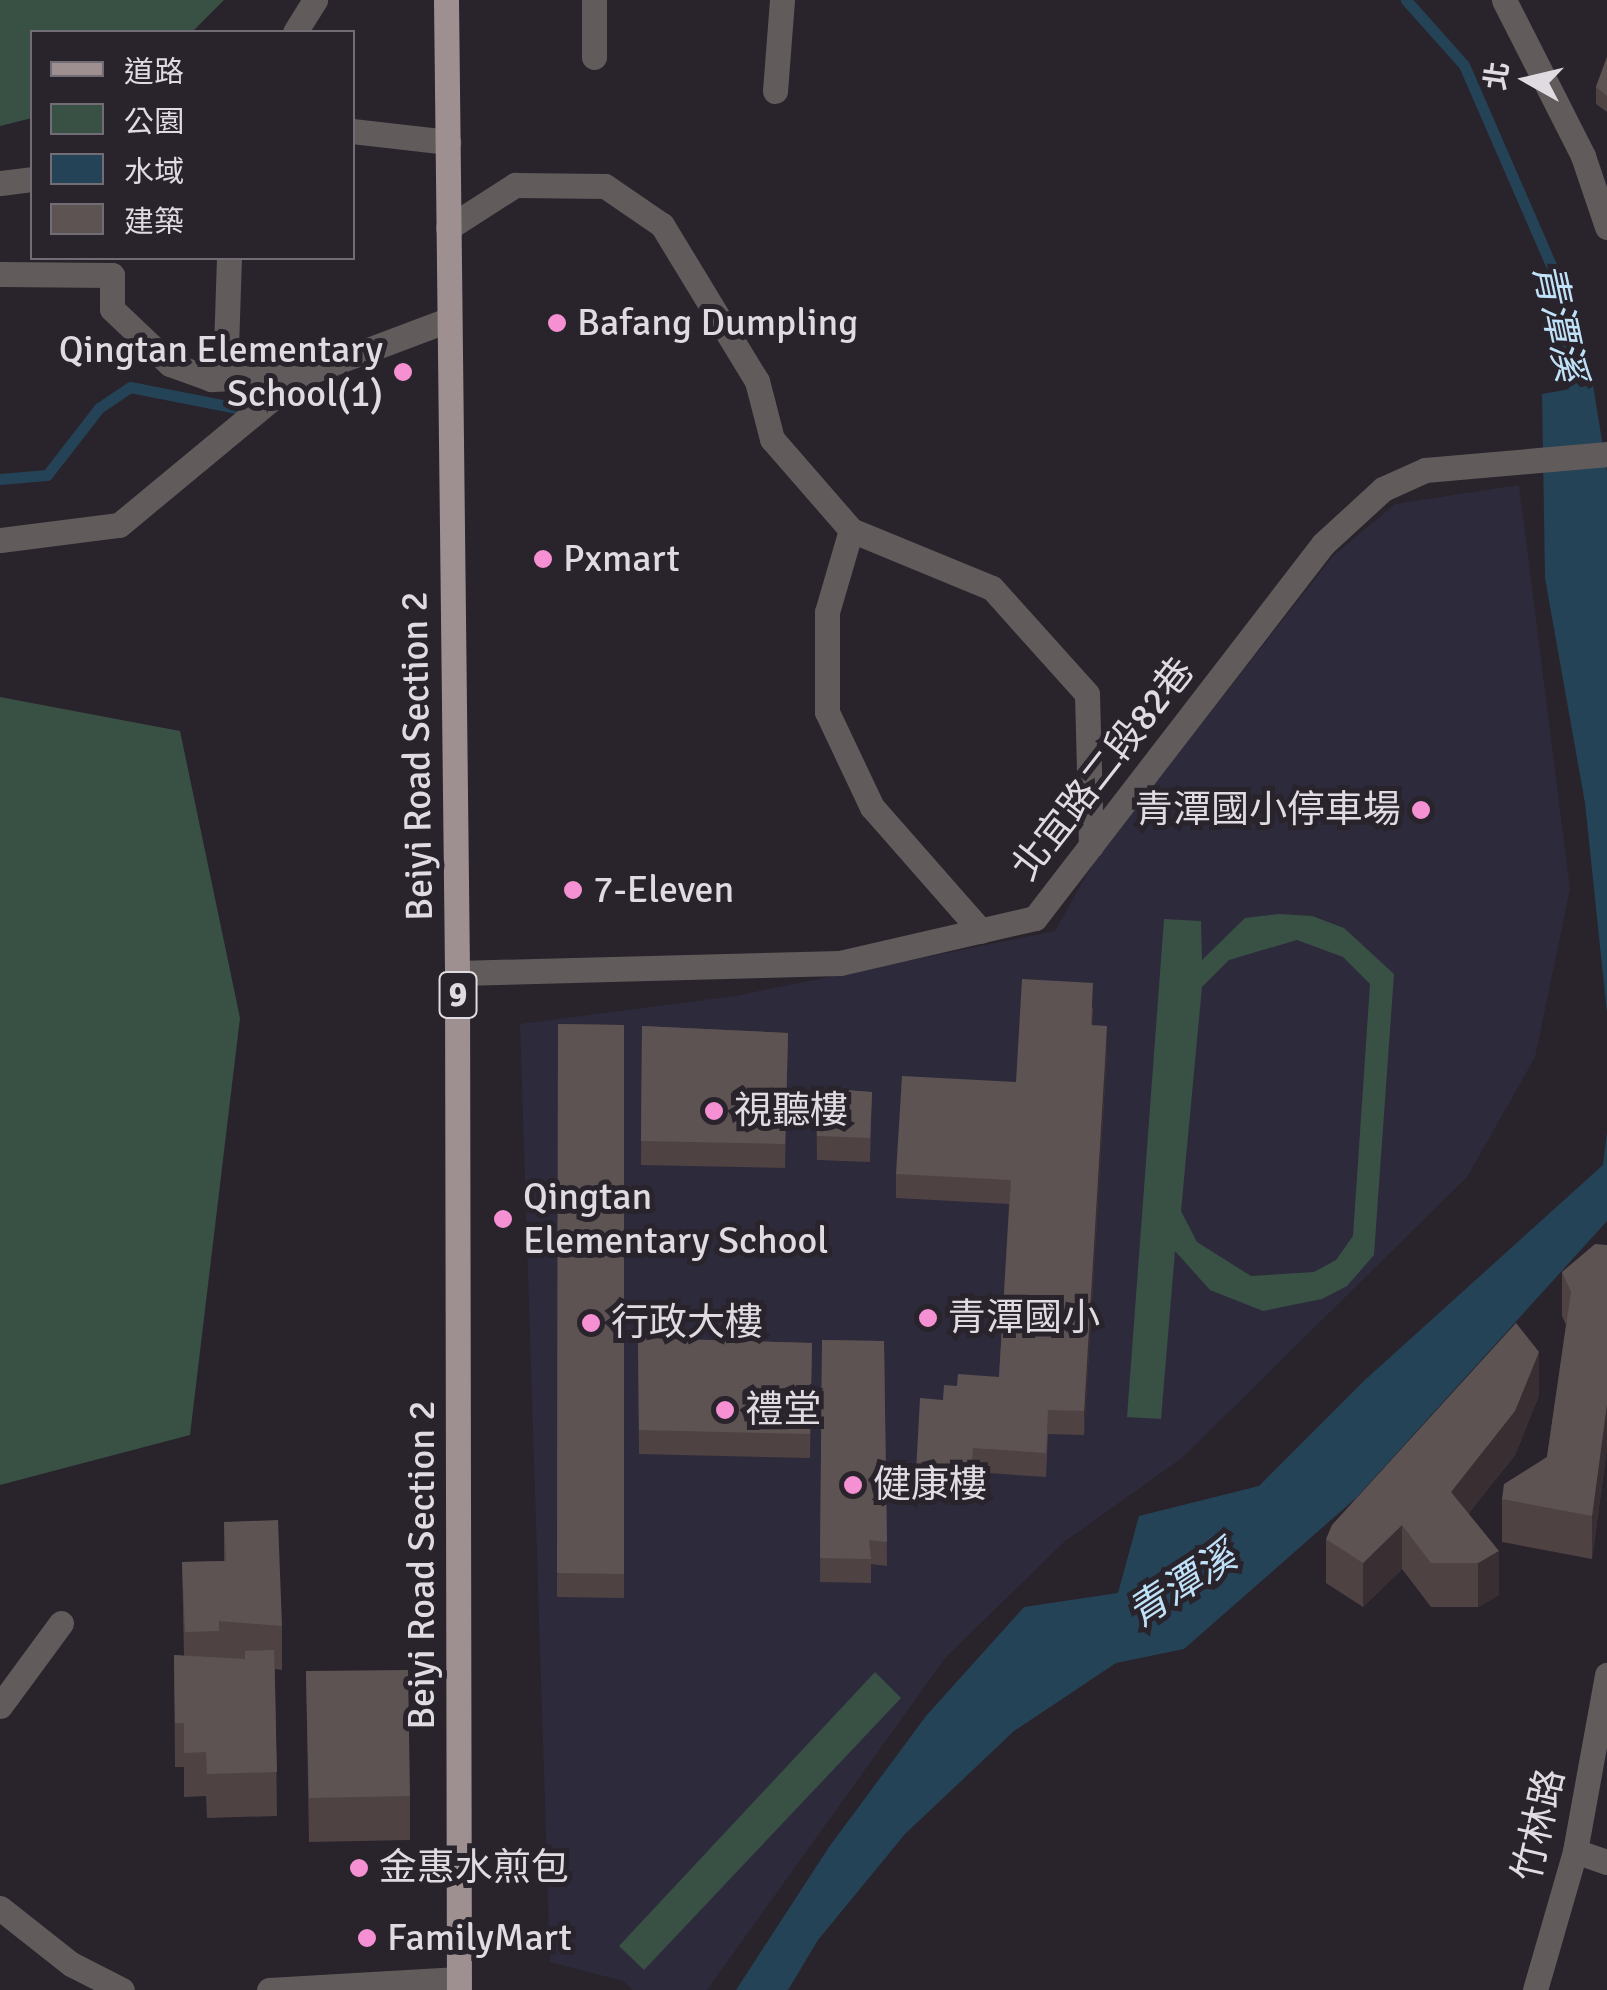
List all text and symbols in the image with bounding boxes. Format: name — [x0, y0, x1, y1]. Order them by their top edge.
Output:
legend — [30, 30, 355, 260]
north arrow — [1477, 30, 1577, 130]
text: 道路 — [124, 54, 184, 91]
text: 北 — [1479, 60, 1516, 92]
text: 公園 — [124, 104, 184, 141]
text: 水域 — [124, 154, 184, 191]
text: 建築 — [124, 204, 184, 241]
water label: 青潭溪 — [1523, 258, 1595, 386]
place label: Bafang Dumpling — [577, 300, 858, 346]
marker: Bafang Dumpling — [546, 312, 568, 334]
place label: Qingtan Elementary School(1) — [59, 327, 383, 416]
marker: Qingtan Elementary School(1) — [392, 361, 414, 383]
place label: Pxmart — [563, 536, 680, 582]
marker: Pxmart — [532, 548, 554, 570]
street label: Beiyi Road Section 2 — [391, 591, 443, 921]
street label: 北宜路二段82巷 — [1002, 649, 1204, 889]
place label: 青潭國小停車場 — [1135, 787, 1401, 833]
marker: 青潭國小停車場 — [1410, 799, 1432, 821]
place label: 7-Eleven — [593, 867, 734, 913]
marker: 7-Eleven — [562, 879, 584, 901]
road number: 9 — [438, 965, 478, 1025]
place label: 視聽樓 — [734, 1088, 848, 1134]
marker: 視聽樓 — [703, 1100, 725, 1122]
place label: Qingtan Elementary School — [523, 1174, 828, 1264]
marker: Qingtan Elementary School — [492, 1208, 514, 1230]
place label: 青潭國小 — [948, 1295, 1100, 1341]
place label: 行政大樓 — [611, 1300, 763, 1346]
marker: 青潭國小 — [917, 1307, 939, 1329]
marker: 行政大樓 — [580, 1312, 602, 1334]
place label: 禮堂 — [745, 1387, 821, 1433]
marker: 禮堂 — [714, 1399, 736, 1421]
street label: Beiyi Road Section 2 — [399, 1400, 445, 1730]
place label: 健康樓 — [873, 1462, 987, 1508]
marker: 健康樓 — [842, 1474, 864, 1496]
water label: 青潭溪 — [1119, 1532, 1245, 1638]
street label: 竹林路 — [1504, 1764, 1574, 1886]
place label: 金惠水煎包 — [379, 1845, 569, 1891]
marker: 金惠水煎包 — [348, 1857, 370, 1879]
place label: FamilyMart — [387, 1915, 572, 1961]
marker: FamilyMart — [356, 1927, 378, 1949]

